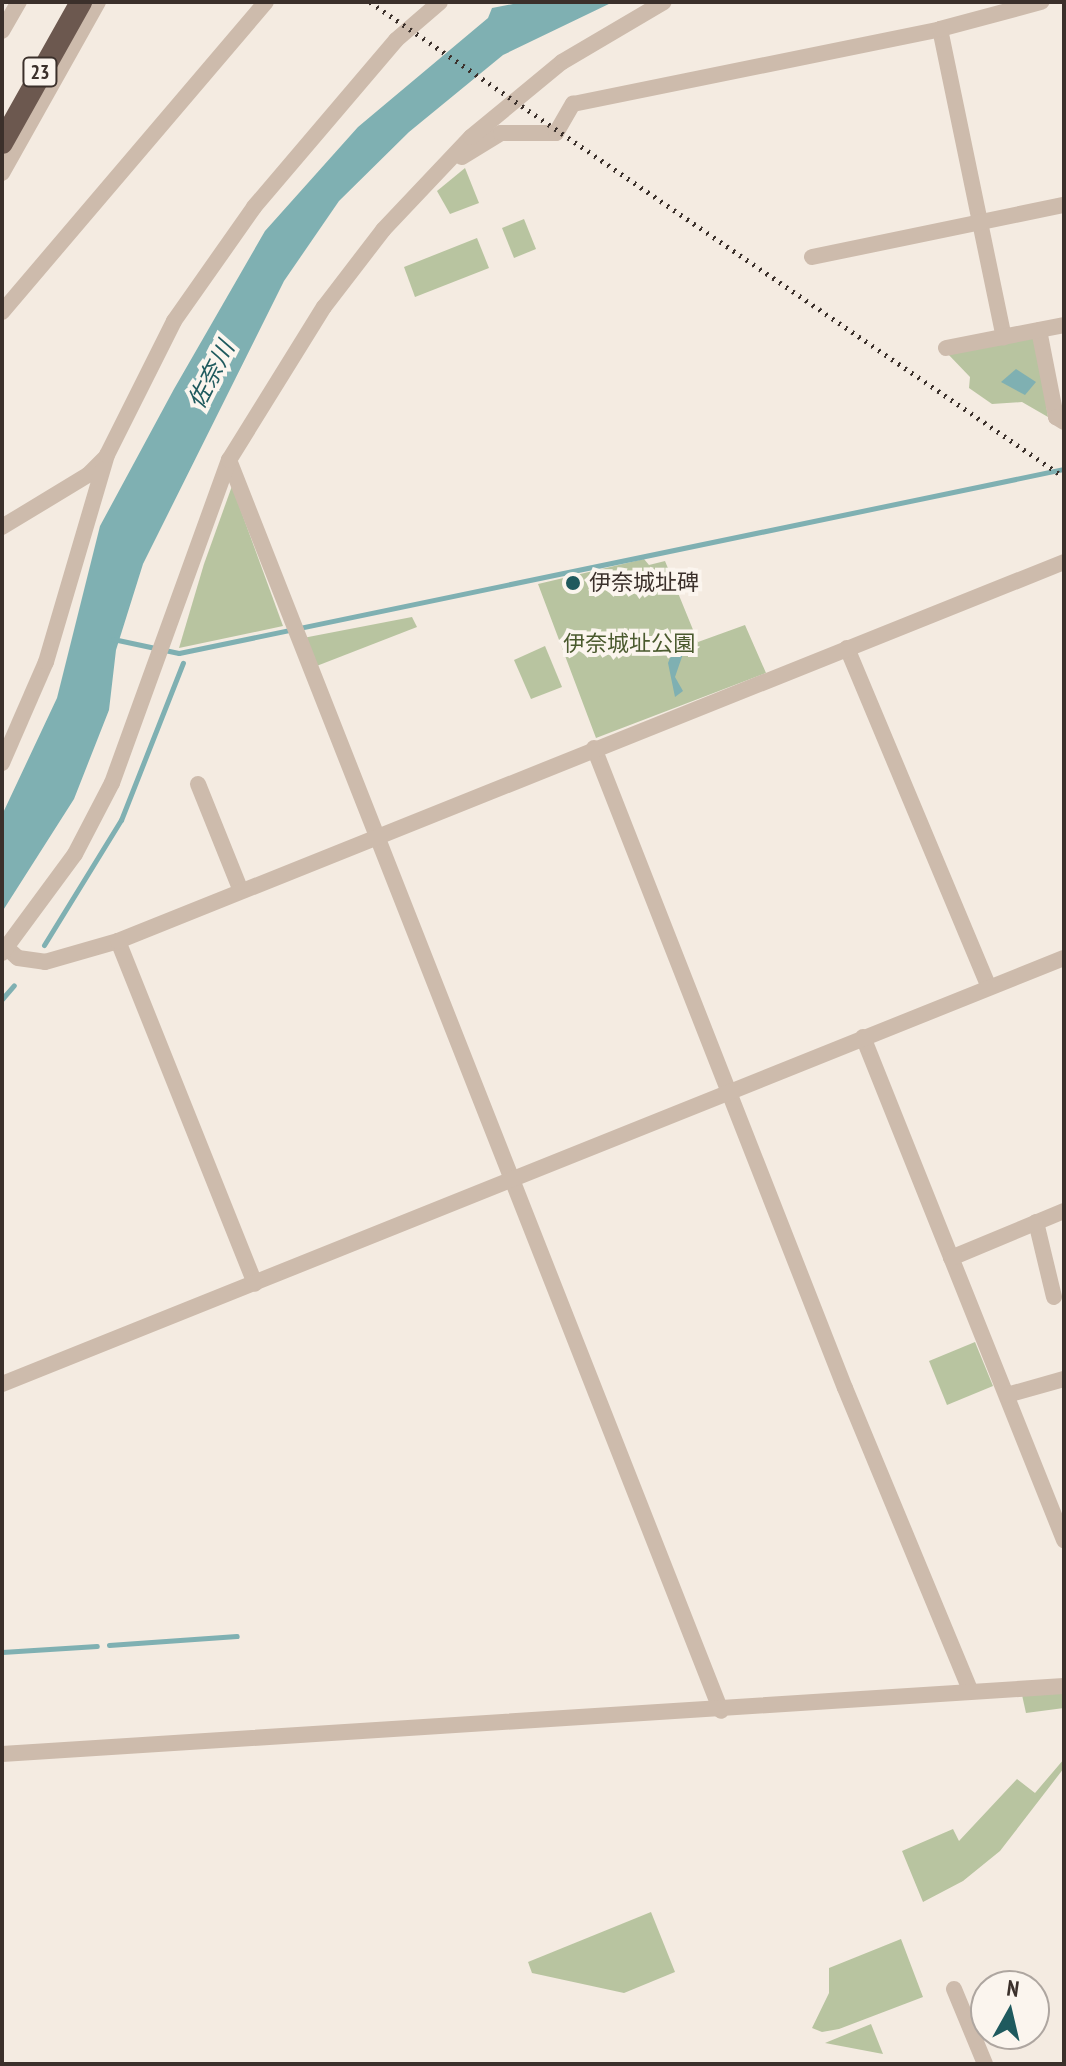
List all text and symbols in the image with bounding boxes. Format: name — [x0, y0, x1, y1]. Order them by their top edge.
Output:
road number: 23 — [22, 56, 58, 88]
water label: 佐奈川 — [182, 336, 240, 414]
place label: 伊奈城址碑 — [589, 570, 699, 596]
marker: 伊奈城址碑 — [564, 574, 582, 592]
park label: 伊奈城址公園 — [563, 631, 695, 657]
north arrow — [970, 1970, 1050, 2050]
text: N — [1005, 1974, 1021, 2003]

